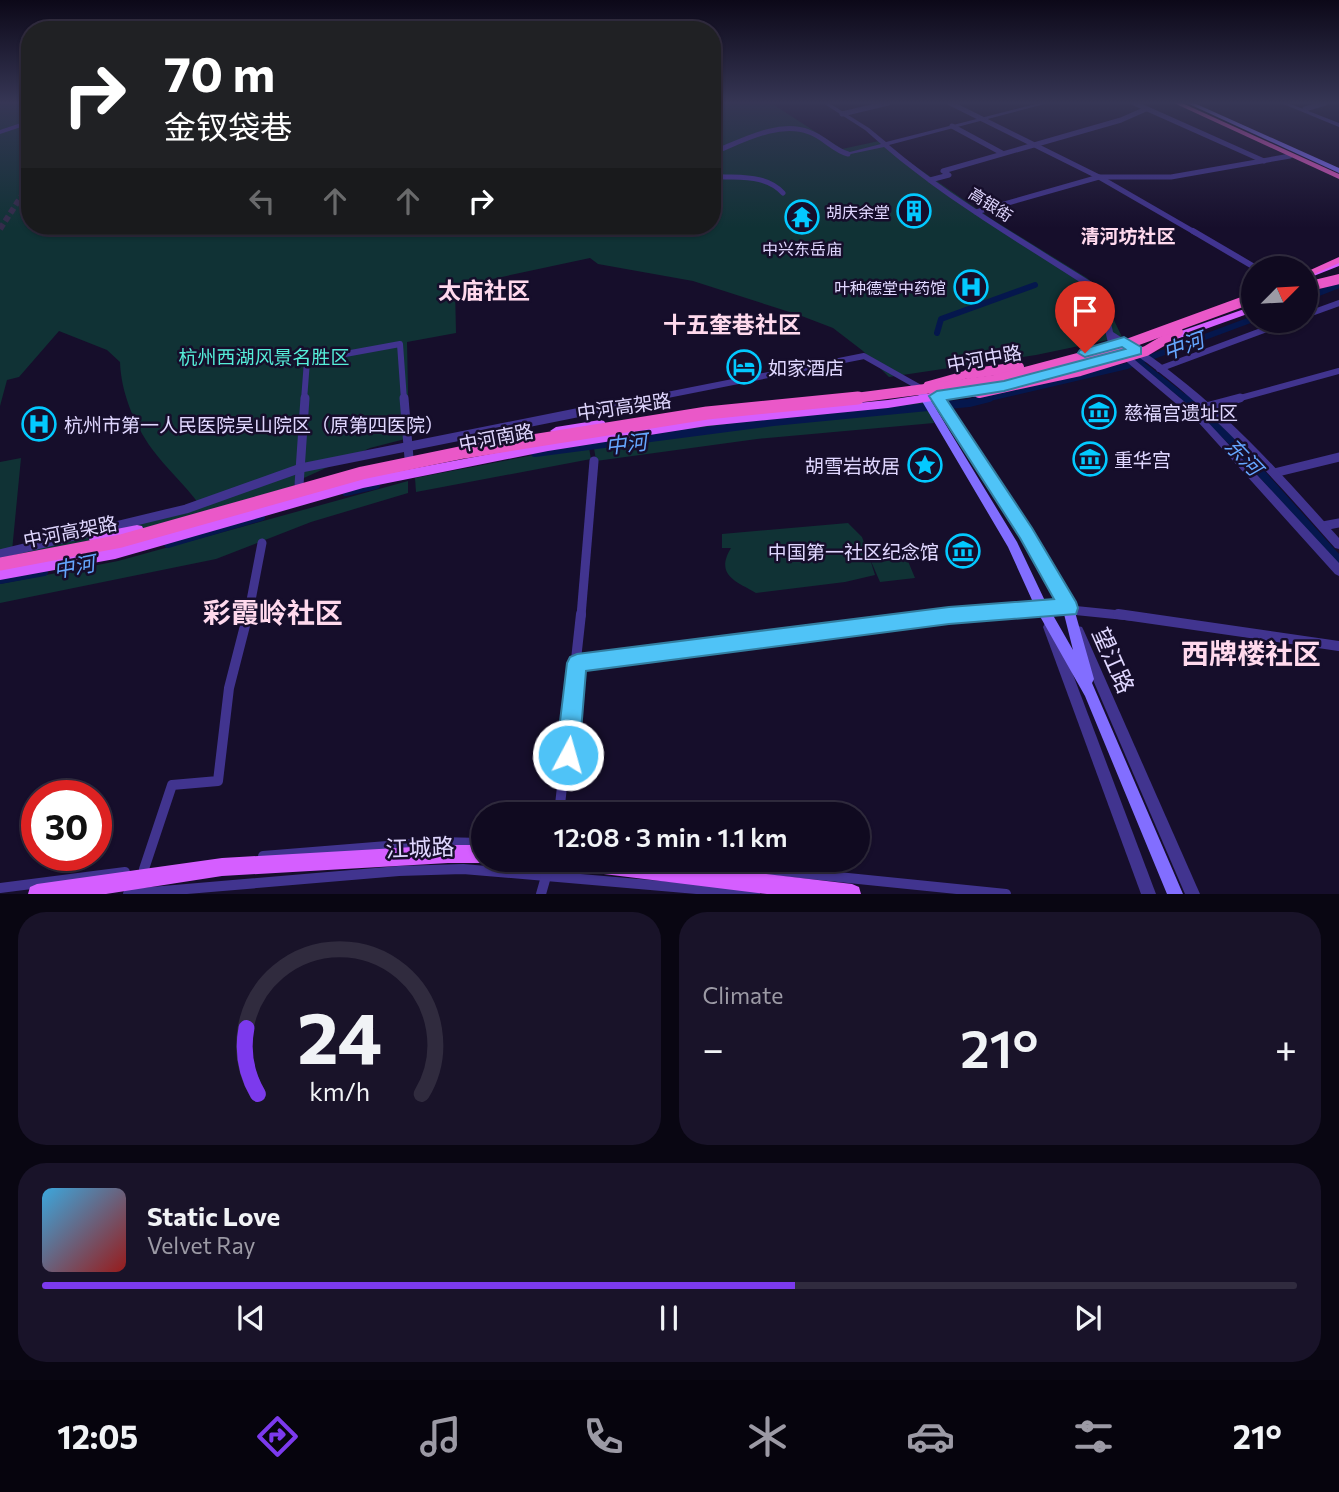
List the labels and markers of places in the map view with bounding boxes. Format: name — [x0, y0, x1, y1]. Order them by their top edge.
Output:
building icon: 胡庆余堂 — [895, 192, 933, 230]
temple icon: 中兴东岳庙 — [783, 198, 821, 236]
place label: 胡庆余堂 — [826, 202, 890, 221]
place label: 中兴东岳庙 — [762, 239, 842, 258]
hospital icon: 叶种德堂中药馆 — [952, 268, 990, 306]
place label: 叶种德堂中药馆 — [834, 278, 946, 297]
pin — [1055, 281, 1115, 353]
hotel icon: 如家酒店 — [725, 348, 763, 386]
place label: 如家酒店 — [768, 356, 844, 379]
museum icon: 慈福宫遗址区 — [1080, 393, 1118, 431]
place label: 慈福宫遗址区 — [1124, 401, 1238, 424]
hospital icon: 杭州市第一人民医院吴山院区（原第四医院） — [20, 405, 58, 443]
place label: 杭州市第一人民医院吴山院区（原第四医院） — [64, 413, 444, 436]
museum icon: 重华宫 — [1071, 440, 1109, 478]
place icon: 胡雪岩故居 — [906, 446, 944, 484]
place label: 重华宫 — [1114, 448, 1171, 471]
place label: 胡雪岩故居 — [805, 454, 900, 477]
museum icon: 中国第一社区纪念馆 — [944, 532, 982, 570]
place label: 中国第一社区纪念馆 — [768, 540, 939, 563]

